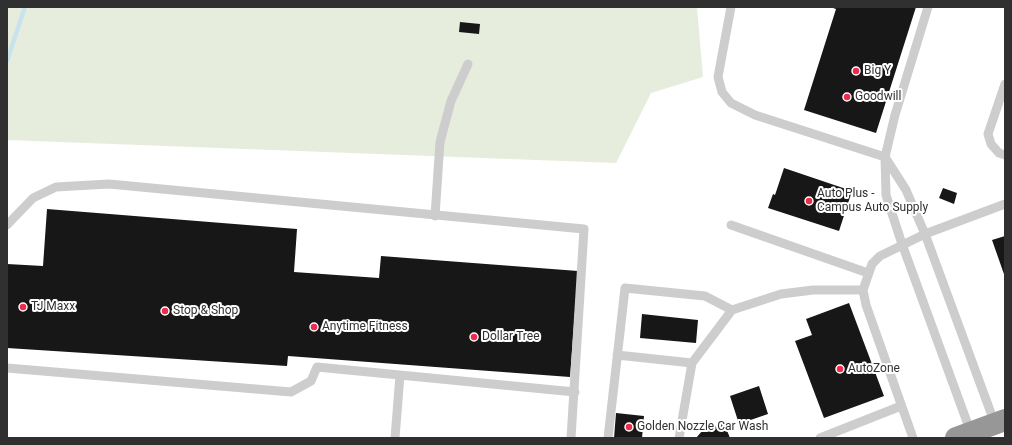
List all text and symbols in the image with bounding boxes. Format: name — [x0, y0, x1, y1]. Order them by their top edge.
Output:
place label: Big Y — [864, 64, 891, 78]
marker: Big Y — [851, 66, 861, 76]
place label: Goodwill — [855, 90, 901, 104]
marker: Goodwill — [842, 92, 852, 102]
place label: Auto Plus - Campus Auto Supply — [817, 187, 928, 215]
marker: Auto Plus - Campus Auto Supply — [804, 196, 814, 206]
place label: TJ Maxx — [31, 300, 75, 314]
marker: TJ Maxx — [18, 302, 28, 312]
place label: Stop & Shop — [173, 304, 238, 318]
marker: Stop & Shop — [160, 306, 170, 316]
place label: Anytime Fitness — [322, 320, 408, 334]
marker: Anytime Fitness — [309, 322, 319, 332]
place label: Dollar Tree — [482, 330, 540, 344]
marker: Dollar Tree — [469, 332, 479, 342]
place label: AutoZone — [848, 362, 900, 376]
marker: AutoZone — [835, 364, 845, 374]
place label: Golden Nozzle Car Wash — [637, 420, 768, 434]
marker: Golden Nozzle Car Wash — [624, 422, 634, 432]

